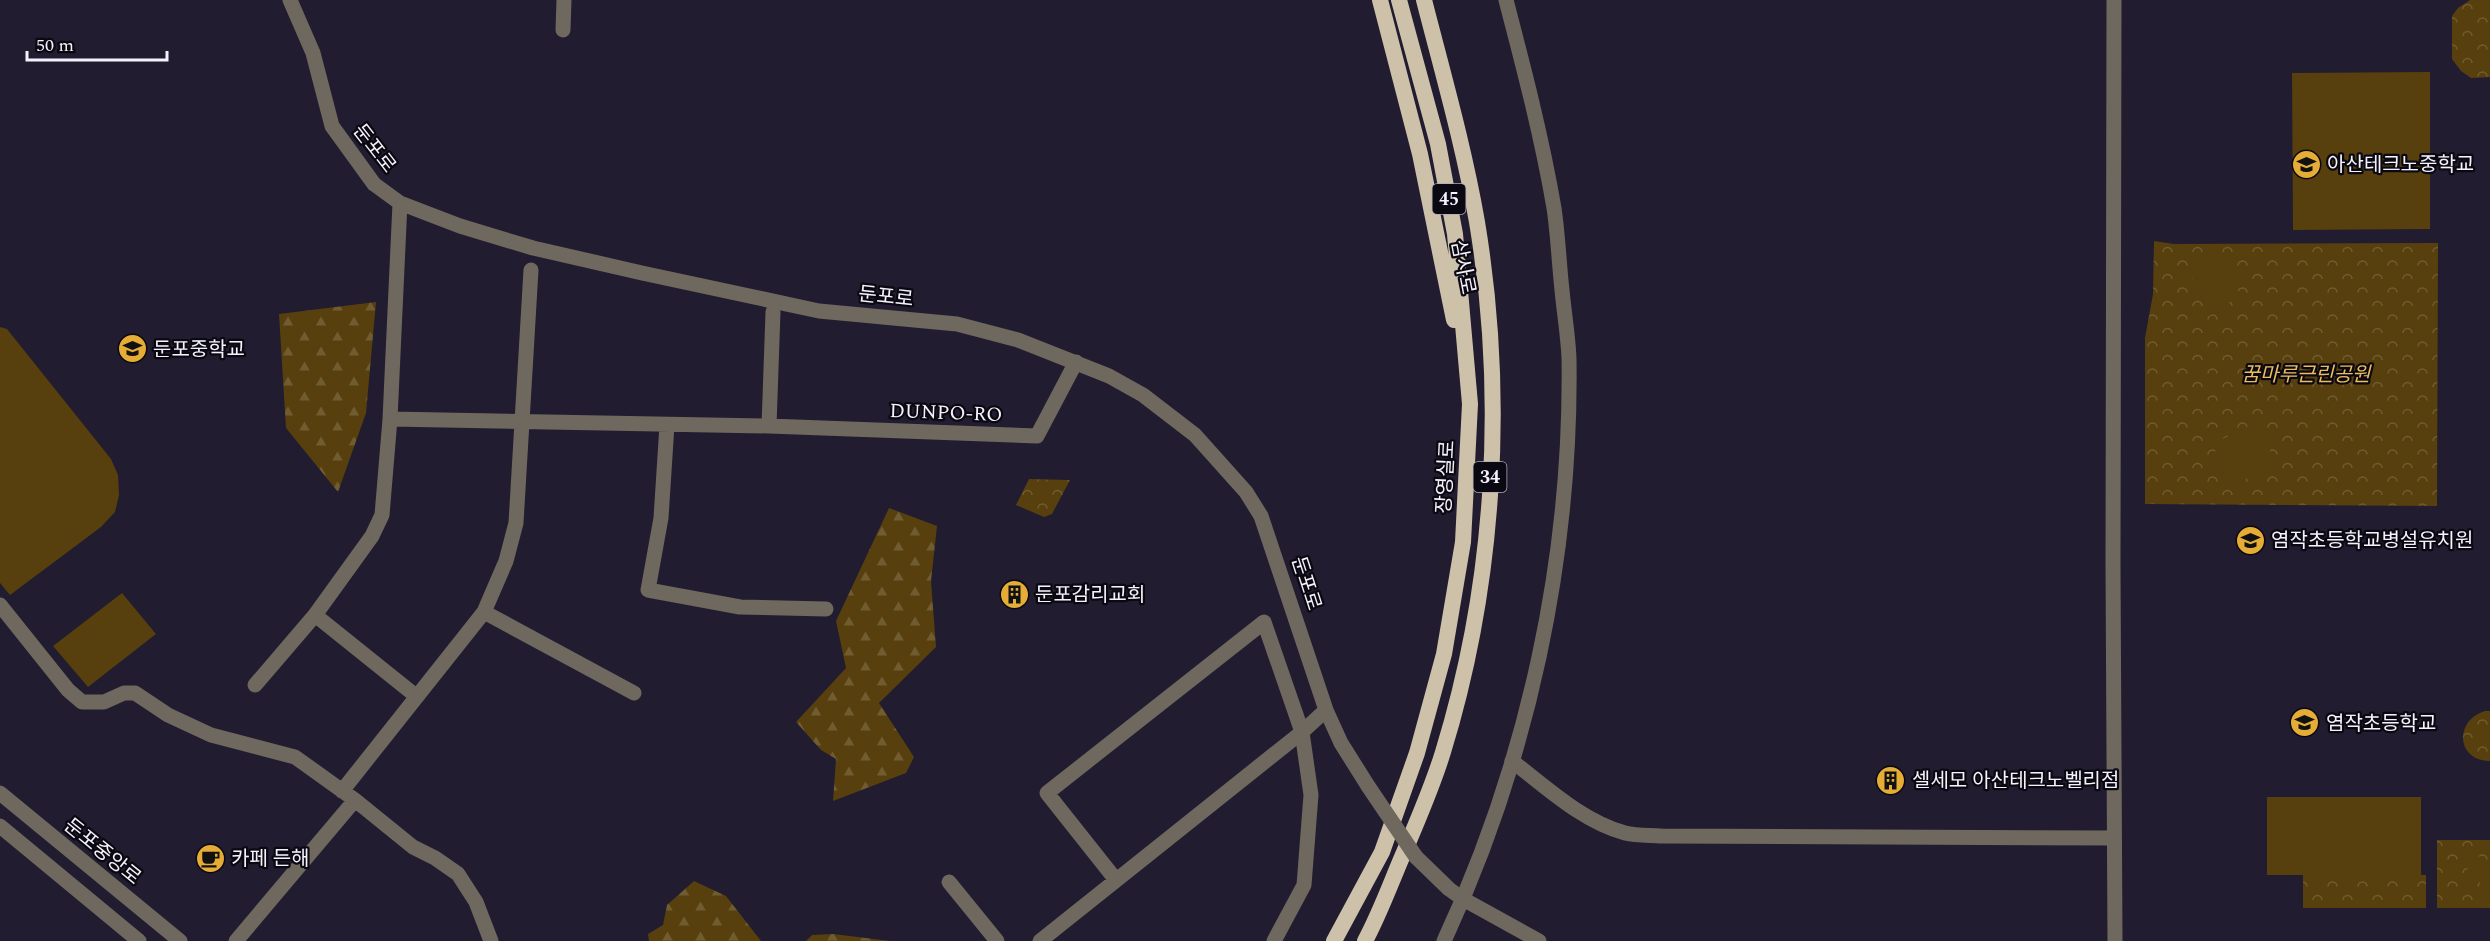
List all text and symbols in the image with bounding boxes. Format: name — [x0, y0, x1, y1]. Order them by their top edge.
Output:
scale bar — [27, 24, 166, 62]
text: 50 m — [36, 32, 74, 59]
street label: 둔포로 — [345, 118, 403, 180]
school or university icon: 아산테크노중학교 — [2290, 148, 2322, 180]
place label: 아산테크노중학교 — [2327, 150, 2474, 180]
road number: 45 — [1432, 184, 1466, 214]
street label: 삼사로 — [1443, 237, 1483, 297]
street label: 둔포로 — [857, 279, 915, 315]
school or university icon: 둔포중학교 — [116, 333, 148, 365]
place label: 둔포중학교 — [153, 335, 245, 365]
park label: 꿈마루근린공원 — [2242, 360, 2372, 390]
street label: DUNPO-RO — [889, 396, 1003, 430]
street label: 장영실로 — [1429, 440, 1463, 515]
road number: 34 — [1474, 462, 1506, 492]
school or university icon: 염작초등학교병설유치원 — [2234, 524, 2266, 556]
place label: 염작초등학교병설유치원 — [2271, 526, 2473, 556]
street label: 둔포로 — [1283, 552, 1329, 614]
building icon: 둔포감리교회 — [998, 578, 1030, 610]
place label: 둔포감리교회 — [1035, 580, 1145, 610]
school or university icon: 염작초등학교 — [2289, 707, 2321, 739]
place label: 염작초등학교 — [2326, 709, 2436, 739]
building icon: 셀세모 아산테크노벨리점 — [1875, 764, 1907, 796]
place label: 셀세모 아산테크노벨리점 — [1912, 766, 2119, 796]
street label: 둔포중앙로 — [57, 811, 148, 892]
cafe icon: 카페 든해 — [194, 842, 226, 874]
place label: 카페 든해 — [231, 844, 310, 874]

